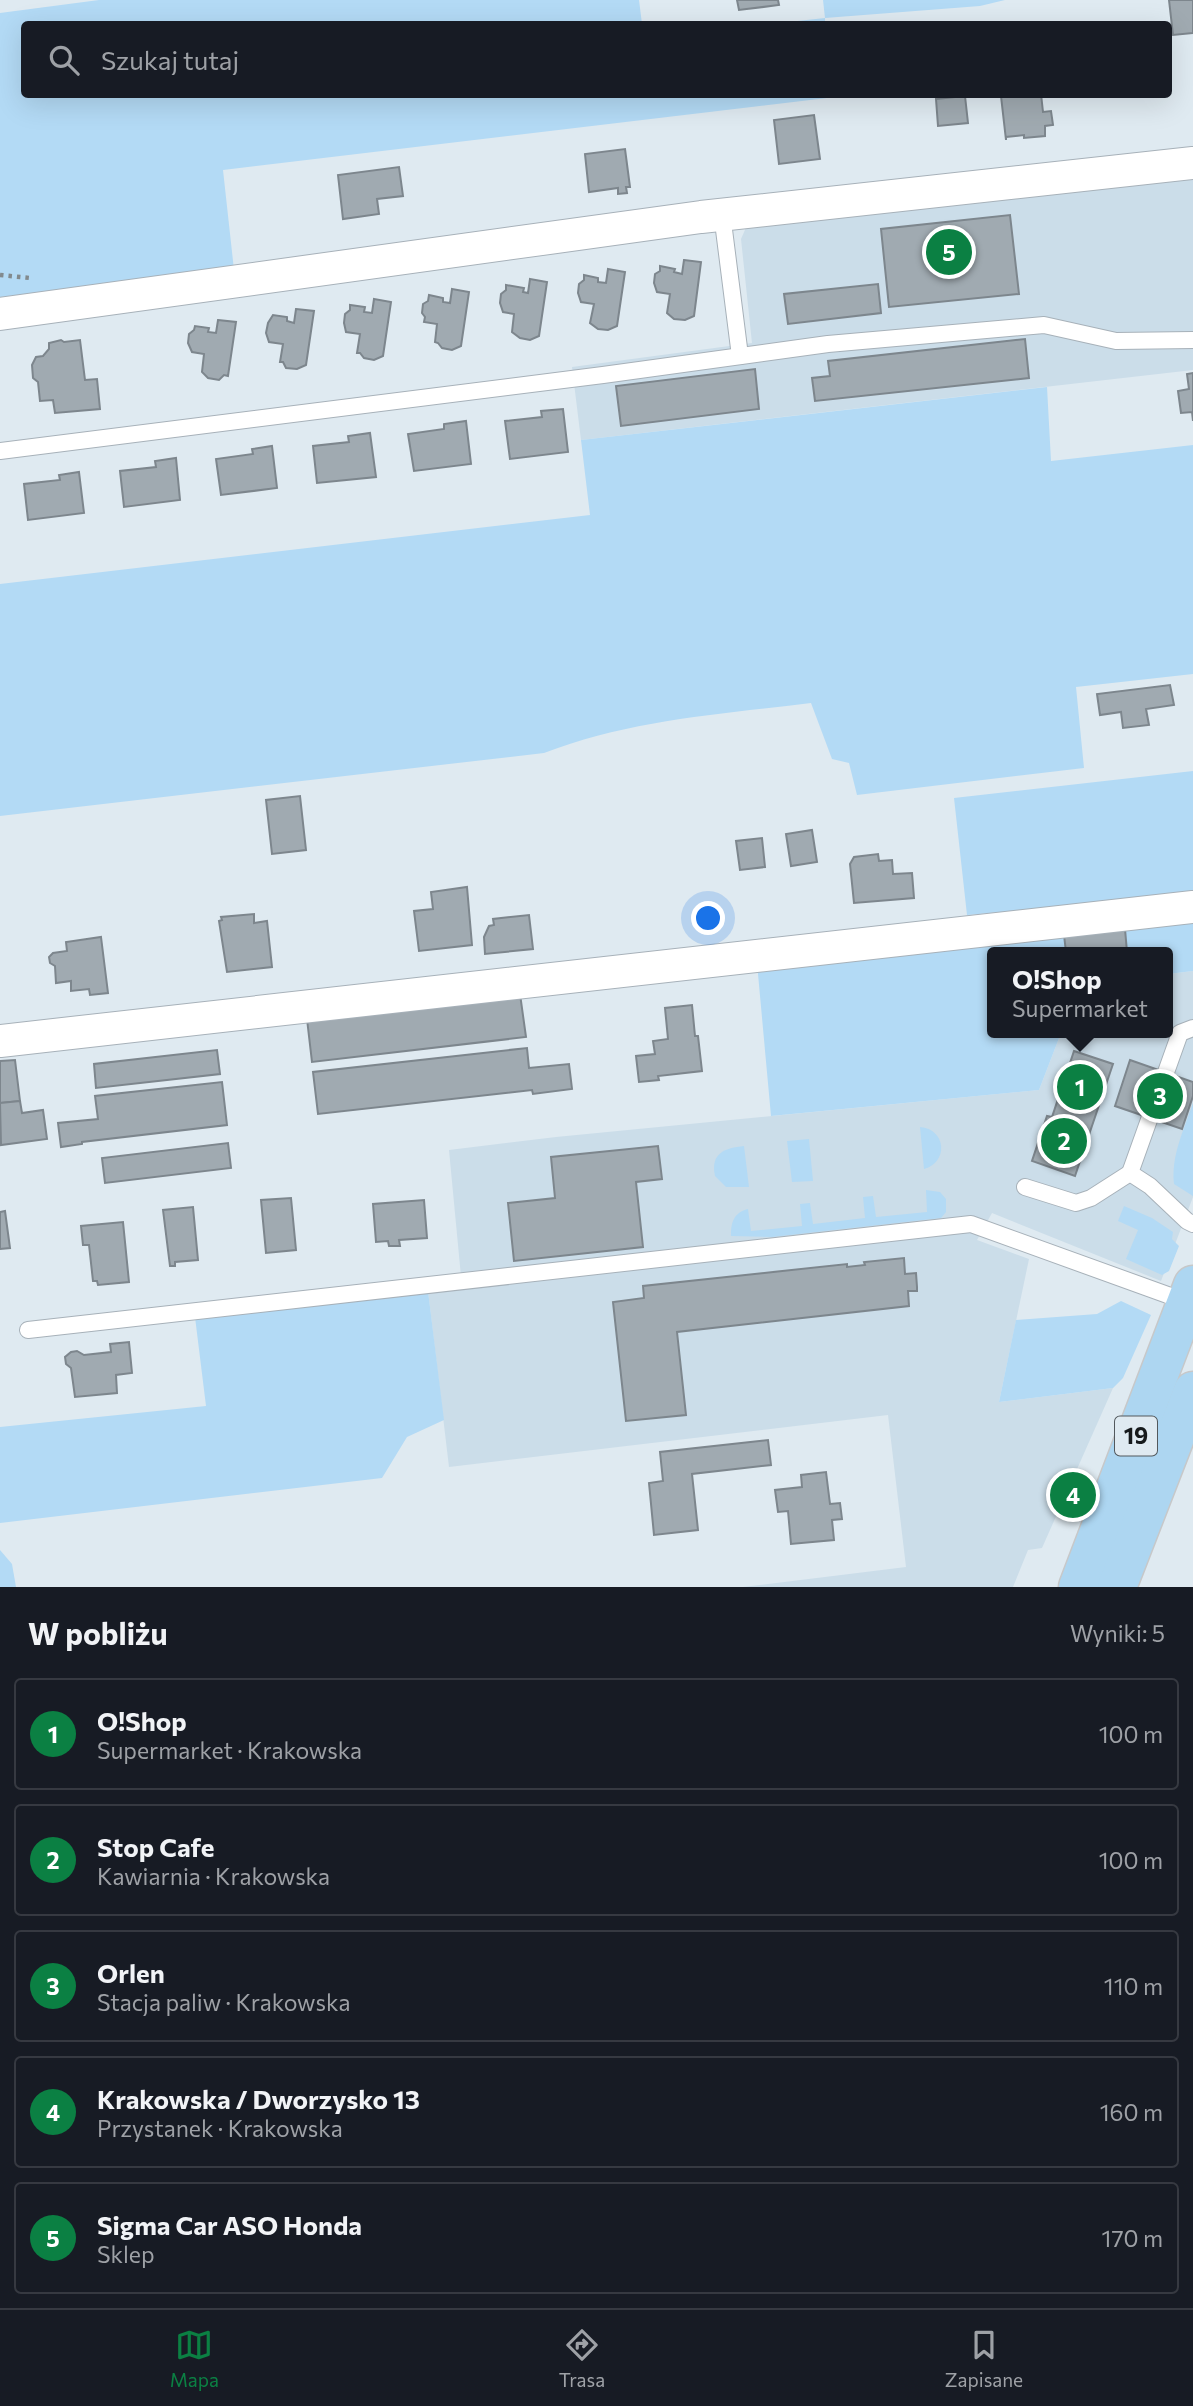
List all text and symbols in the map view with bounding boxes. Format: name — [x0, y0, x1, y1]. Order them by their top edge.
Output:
search box — [21, 21, 1172, 98]
icon: search — [45, 41, 83, 79]
text: Szukaj tutaj — [101, 44, 239, 75]
pin: 5 — [926, 226, 972, 278]
your location — [691, 901, 725, 935]
popup — [987, 947, 1173, 1038]
text: O!Shop — [1012, 963, 1102, 994]
text: Supermarket — [1012, 994, 1148, 1022]
pin: 1 — [1057, 1061, 1103, 1113]
pin: 3 — [1137, 1070, 1183, 1122]
pin: 2 — [1041, 1115, 1087, 1167]
road number: 19 — [1115, 1416, 1157, 1456]
pin: 4 — [1050, 1469, 1096, 1521]
text: W pobliżu — [28, 1614, 168, 1651]
text: Wyniki: 5 — [1070, 1619, 1165, 1647]
text: O!Shop — [97, 1705, 187, 1736]
text: 1 — [48, 1720, 58, 1748]
text: 100 m — [1099, 1720, 1163, 1748]
text: Supermarket · Krakowska — [97, 1736, 362, 1764]
text: Stop Cafe — [97, 1831, 215, 1862]
text: 2 — [46, 1846, 60, 1874]
text: 100 m — [1099, 1846, 1163, 1874]
text: Kawiarnia · Krakowska — [97, 1862, 330, 1890]
text: Orlen — [97, 1957, 165, 1988]
text: 3 — [46, 1972, 60, 2000]
text: 110 m — [1104, 1972, 1163, 2000]
text: Stacja paliw · Krakowska — [97, 1988, 350, 2016]
text: Krakowska / Dworzysko 13 — [97, 2083, 420, 2114]
text: 4 — [46, 2098, 60, 2126]
text: 160 m — [1100, 2098, 1163, 2126]
text: Przystanek · Krakowska — [97, 2114, 343, 2142]
text: Sigma Car ASO Honda — [97, 2209, 362, 2240]
text: 5 — [46, 2224, 60, 2252]
text: 170 m — [1102, 2224, 1163, 2252]
text: Sklep — [97, 2240, 155, 2268]
tab: Mapa — [170, 2326, 219, 2391]
tab: Trasa — [559, 2326, 605, 2391]
tab: Zapisane — [945, 2326, 1023, 2391]

